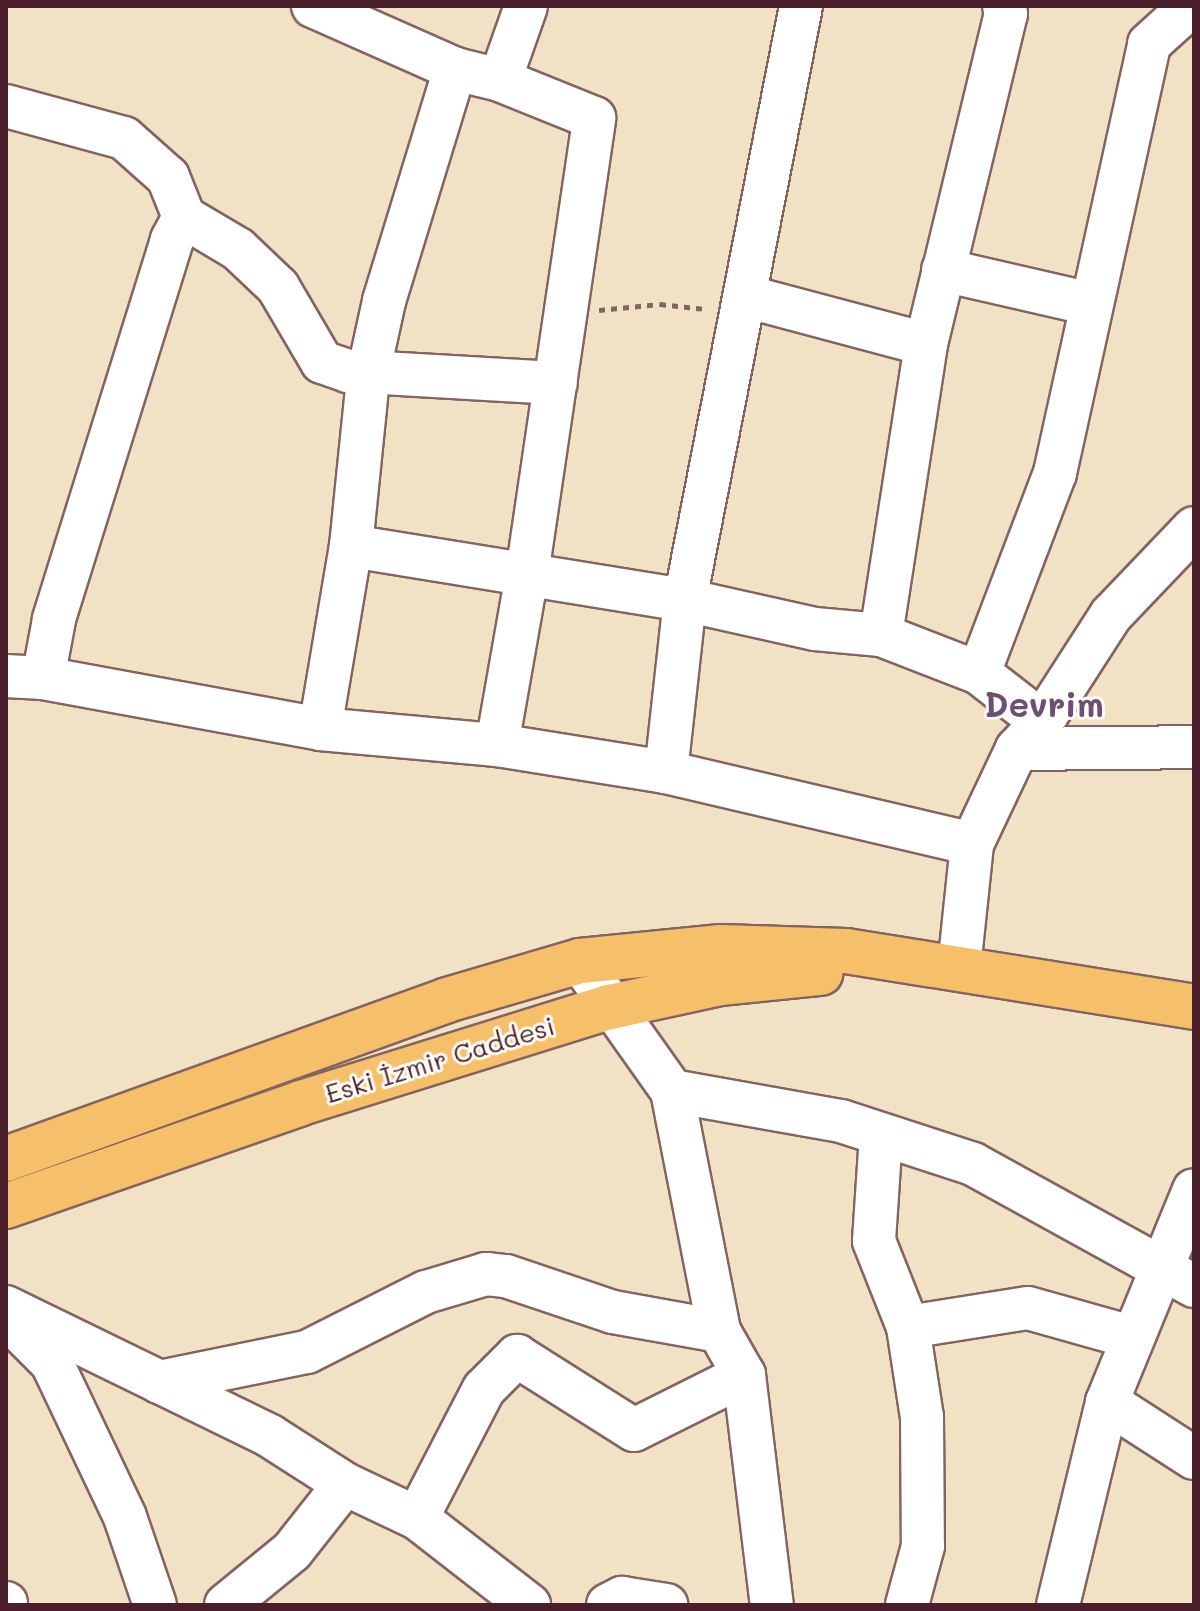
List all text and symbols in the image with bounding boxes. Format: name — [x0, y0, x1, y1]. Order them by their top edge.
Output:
district label: Devrim — [984, 684, 1104, 724]
street label: Eski İzmir Caddesi — [322, 1010, 558, 1110]

